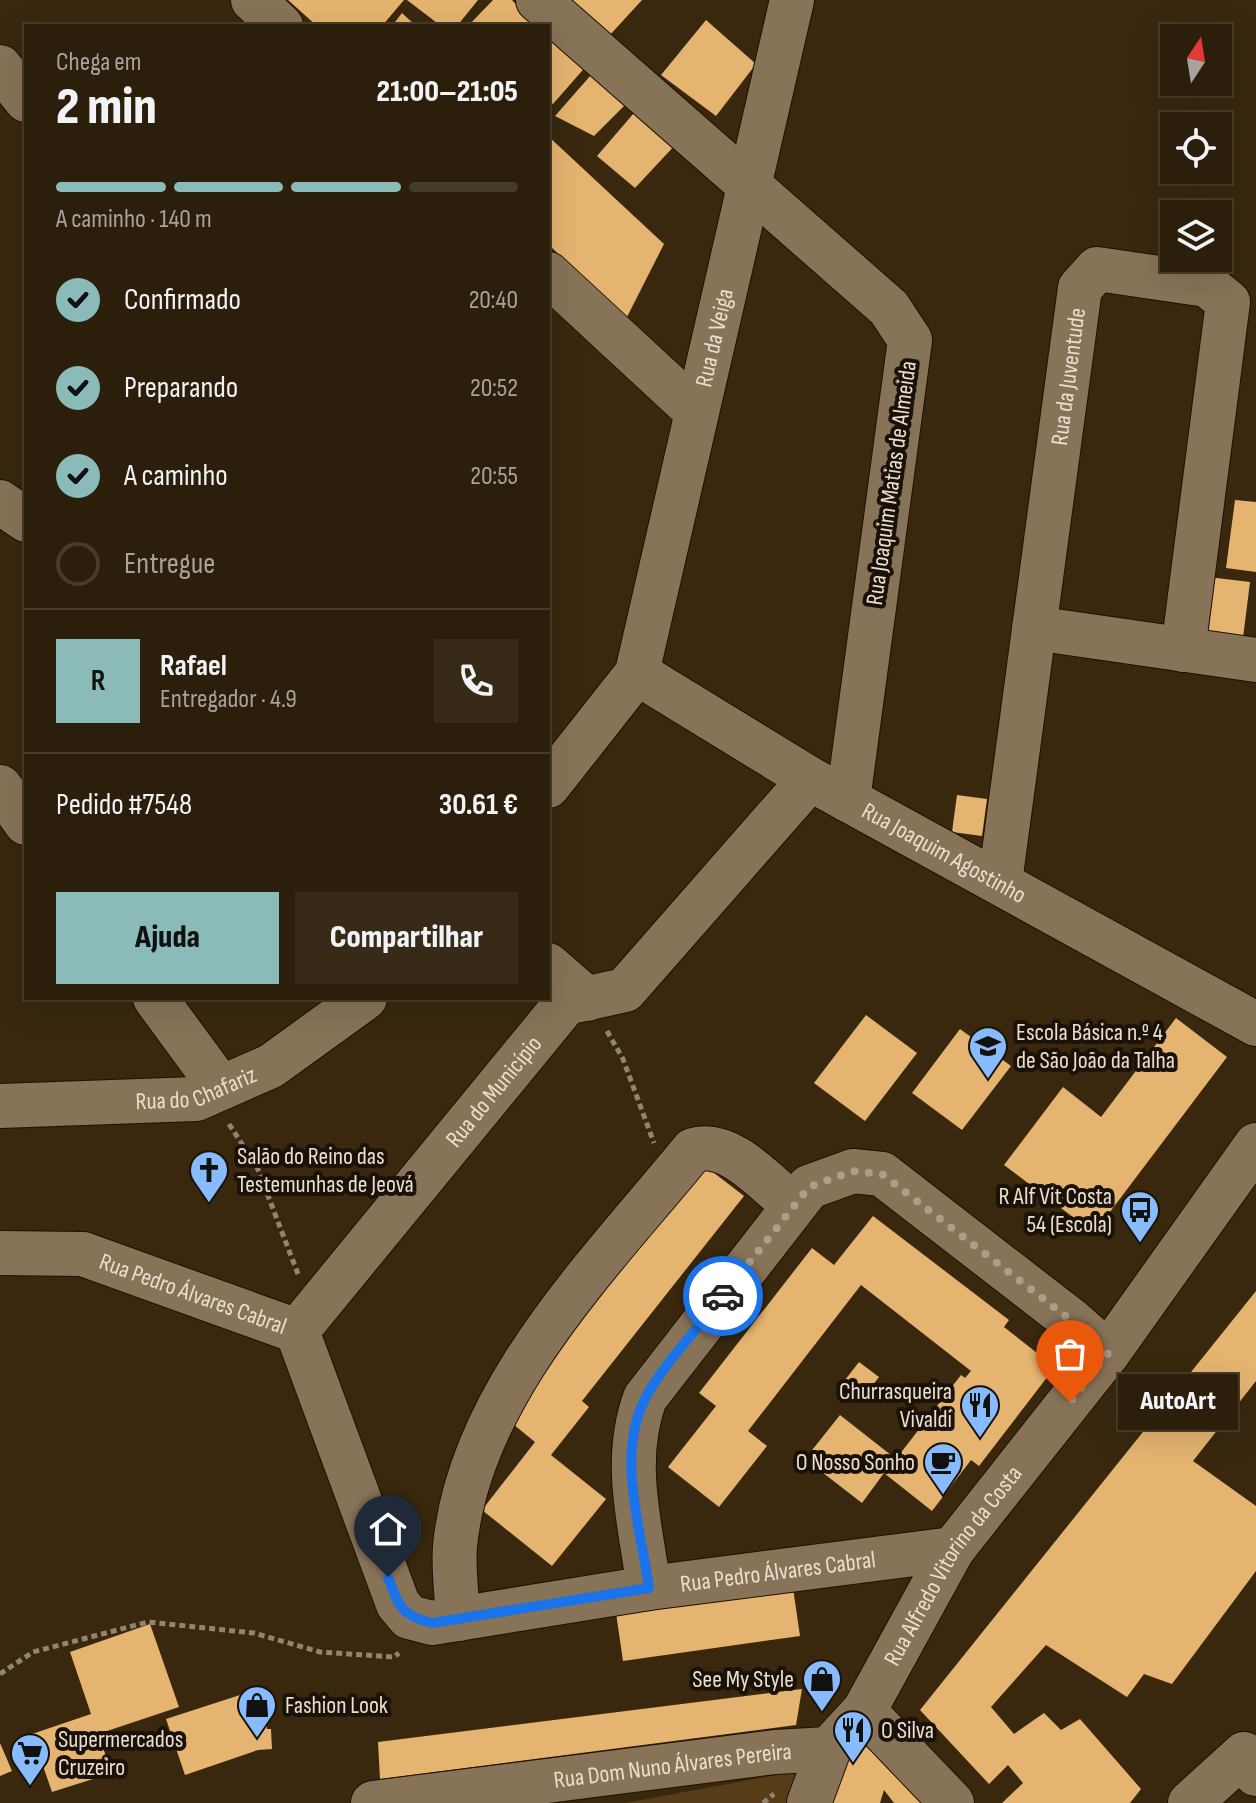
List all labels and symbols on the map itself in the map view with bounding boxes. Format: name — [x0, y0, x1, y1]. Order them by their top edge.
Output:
north arrow — [1160, 24, 1232, 96]
street label: Rua da Veiga — [689, 286, 740, 390]
street label: Rua da Juventude — [1045, 306, 1092, 447]
street label: Rua Joaquim Matias de Almeida — [860, 359, 923, 607]
street label: Rua Joaquim Agostinho — [857, 796, 1031, 910]
place label: Escola Básica n.º 4 de São João da Talha — [1016, 1018, 1175, 1075]
school or university icon: Escola Básica n.º 4 de São João da Talha — [967, 1025, 1009, 1080]
street label: Rua do Município — [440, 1030, 548, 1153]
street label: Rua do Chafariz — [135, 1060, 261, 1116]
place label: Salão do Reino das Testemunhas de Jeová — [237, 1142, 414, 1199]
church icon: Salão do Reino das Testemunhas de Jeová — [188, 1149, 230, 1204]
place label: R Alf Vit Costa 54 (Escola) — [998, 1182, 1112, 1239]
bus stop icon: R Alf Vit Costa 54 (Escola) — [1119, 1189, 1161, 1244]
street label: Rua Pedro Álvares Cabral — [95, 1247, 290, 1341]
courier — [683, 1256, 763, 1336]
pin — [1036, 1320, 1104, 1402]
callout: AutoArt — [1118, 1374, 1238, 1430]
place label: Churrasqueira Vivaldi — [839, 1377, 952, 1434]
restaurant icon: Churrasqueira Vivaldi — [959, 1384, 1001, 1439]
cafe icon: O Nosso Sonho — [922, 1441, 964, 1496]
place label: O Nosso Sonho — [796, 1448, 915, 1477]
street label: Rua Alfredo Vitorino da Costa — [878, 1460, 1028, 1671]
pin — [354, 1495, 422, 1577]
street label: Rua Pedro Álvares Cabral — [678, 1545, 877, 1599]
shop icon: See My Style — [801, 1658, 843, 1713]
place label: See My Style — [692, 1665, 794, 1694]
shop icon: Fashion Look — [236, 1684, 278, 1739]
place label: Fashion Look — [285, 1691, 388, 1720]
restaurant icon: O Silva — [832, 1709, 874, 1764]
place label: O Silva — [881, 1716, 934, 1745]
place label: Supermercados Cruzeiro — [58, 1725, 183, 1782]
supermarket icon: Supermercados Cruzeiro — [9, 1732, 51, 1787]
street label: Rua Dom Nuno Álvares Pereira — [552, 1737, 792, 1795]

